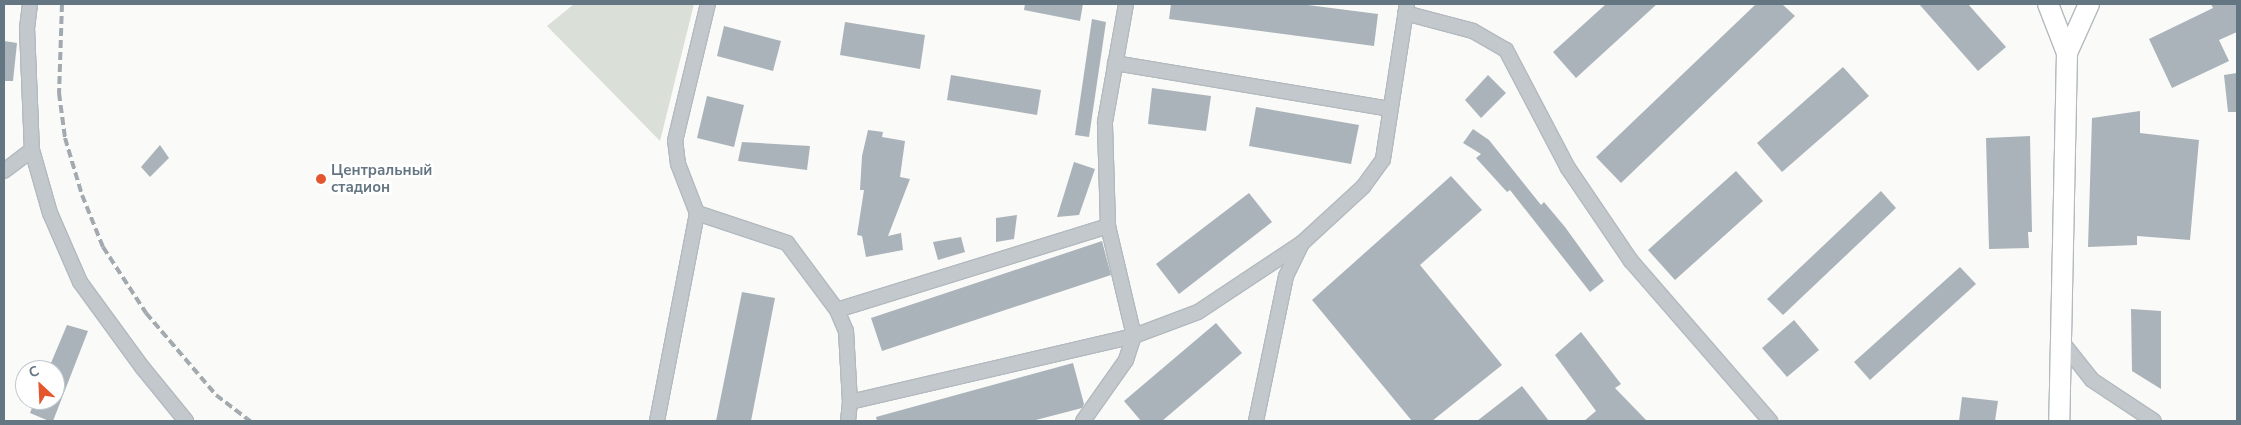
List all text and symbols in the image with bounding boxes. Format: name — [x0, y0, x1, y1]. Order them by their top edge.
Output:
place label: Центральный стадион — [331, 161, 432, 196]
marker: Центральный стадион — [315, 173, 327, 185]
north arrow — [15, 360, 65, 410]
text: С — [26, 361, 42, 382]

